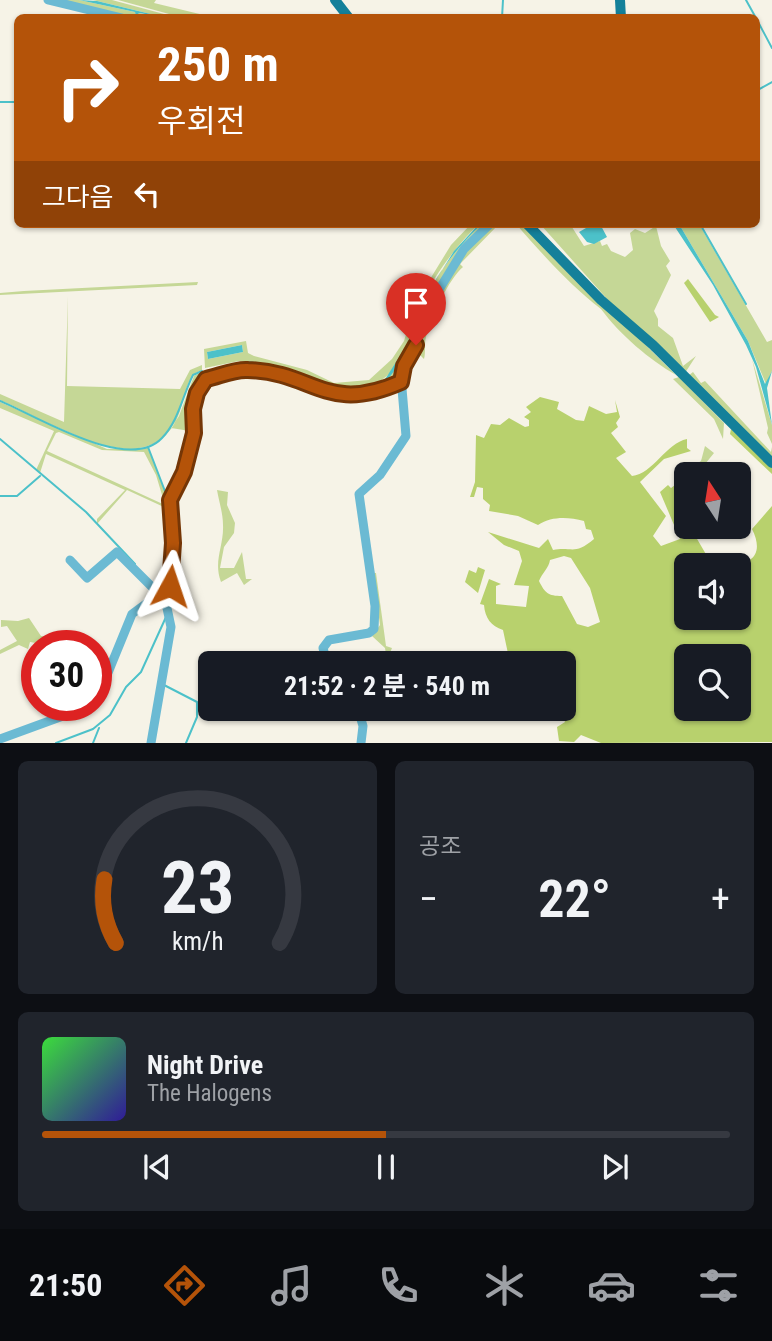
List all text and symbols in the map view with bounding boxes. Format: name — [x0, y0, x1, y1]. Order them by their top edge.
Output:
text: 250 m — [157, 36, 279, 93]
icon: right — [42, 42, 133, 133]
text: 우회전 — [157, 102, 245, 140]
icon: left — [128, 175, 166, 213]
text: 그다음 — [42, 182, 114, 212]
pin — [386, 273, 446, 345]
icon: arrive — [397, 284, 435, 322]
north arrow — [674, 462, 751, 539]
map controls — [674, 462, 751, 721]
position arrow — [133, 549, 207, 623]
button: sound — [674, 553, 751, 630]
speed limit sign: 30 — [21, 630, 112, 721]
button: search — [674, 644, 751, 721]
text: 21:52 · 2 분 · 540 m — [284, 671, 490, 701]
text: 공조 — [419, 833, 461, 860]
text: 23 — [161, 846, 234, 932]
text: 22° — [538, 869, 611, 930]
text: − — [419, 877, 438, 921]
text: + — [711, 877, 730, 921]
text: km/h — [172, 927, 223, 956]
text: Night Drive — [147, 1050, 263, 1080]
text: The Halogens — [147, 1080, 272, 1107]
icon: previous — [138, 1148, 176, 1186]
icon: pause — [367, 1148, 405, 1186]
icon: next — [596, 1148, 634, 1186]
icon: directions — [160, 1261, 209, 1310]
icon: music — [267, 1261, 316, 1310]
icon: phone — [374, 1261, 423, 1310]
icon: climate — [480, 1261, 529, 1310]
icon: car — [587, 1261, 636, 1310]
icon: filters — [694, 1261, 743, 1310]
text: 21:50 — [29, 1266, 102, 1304]

